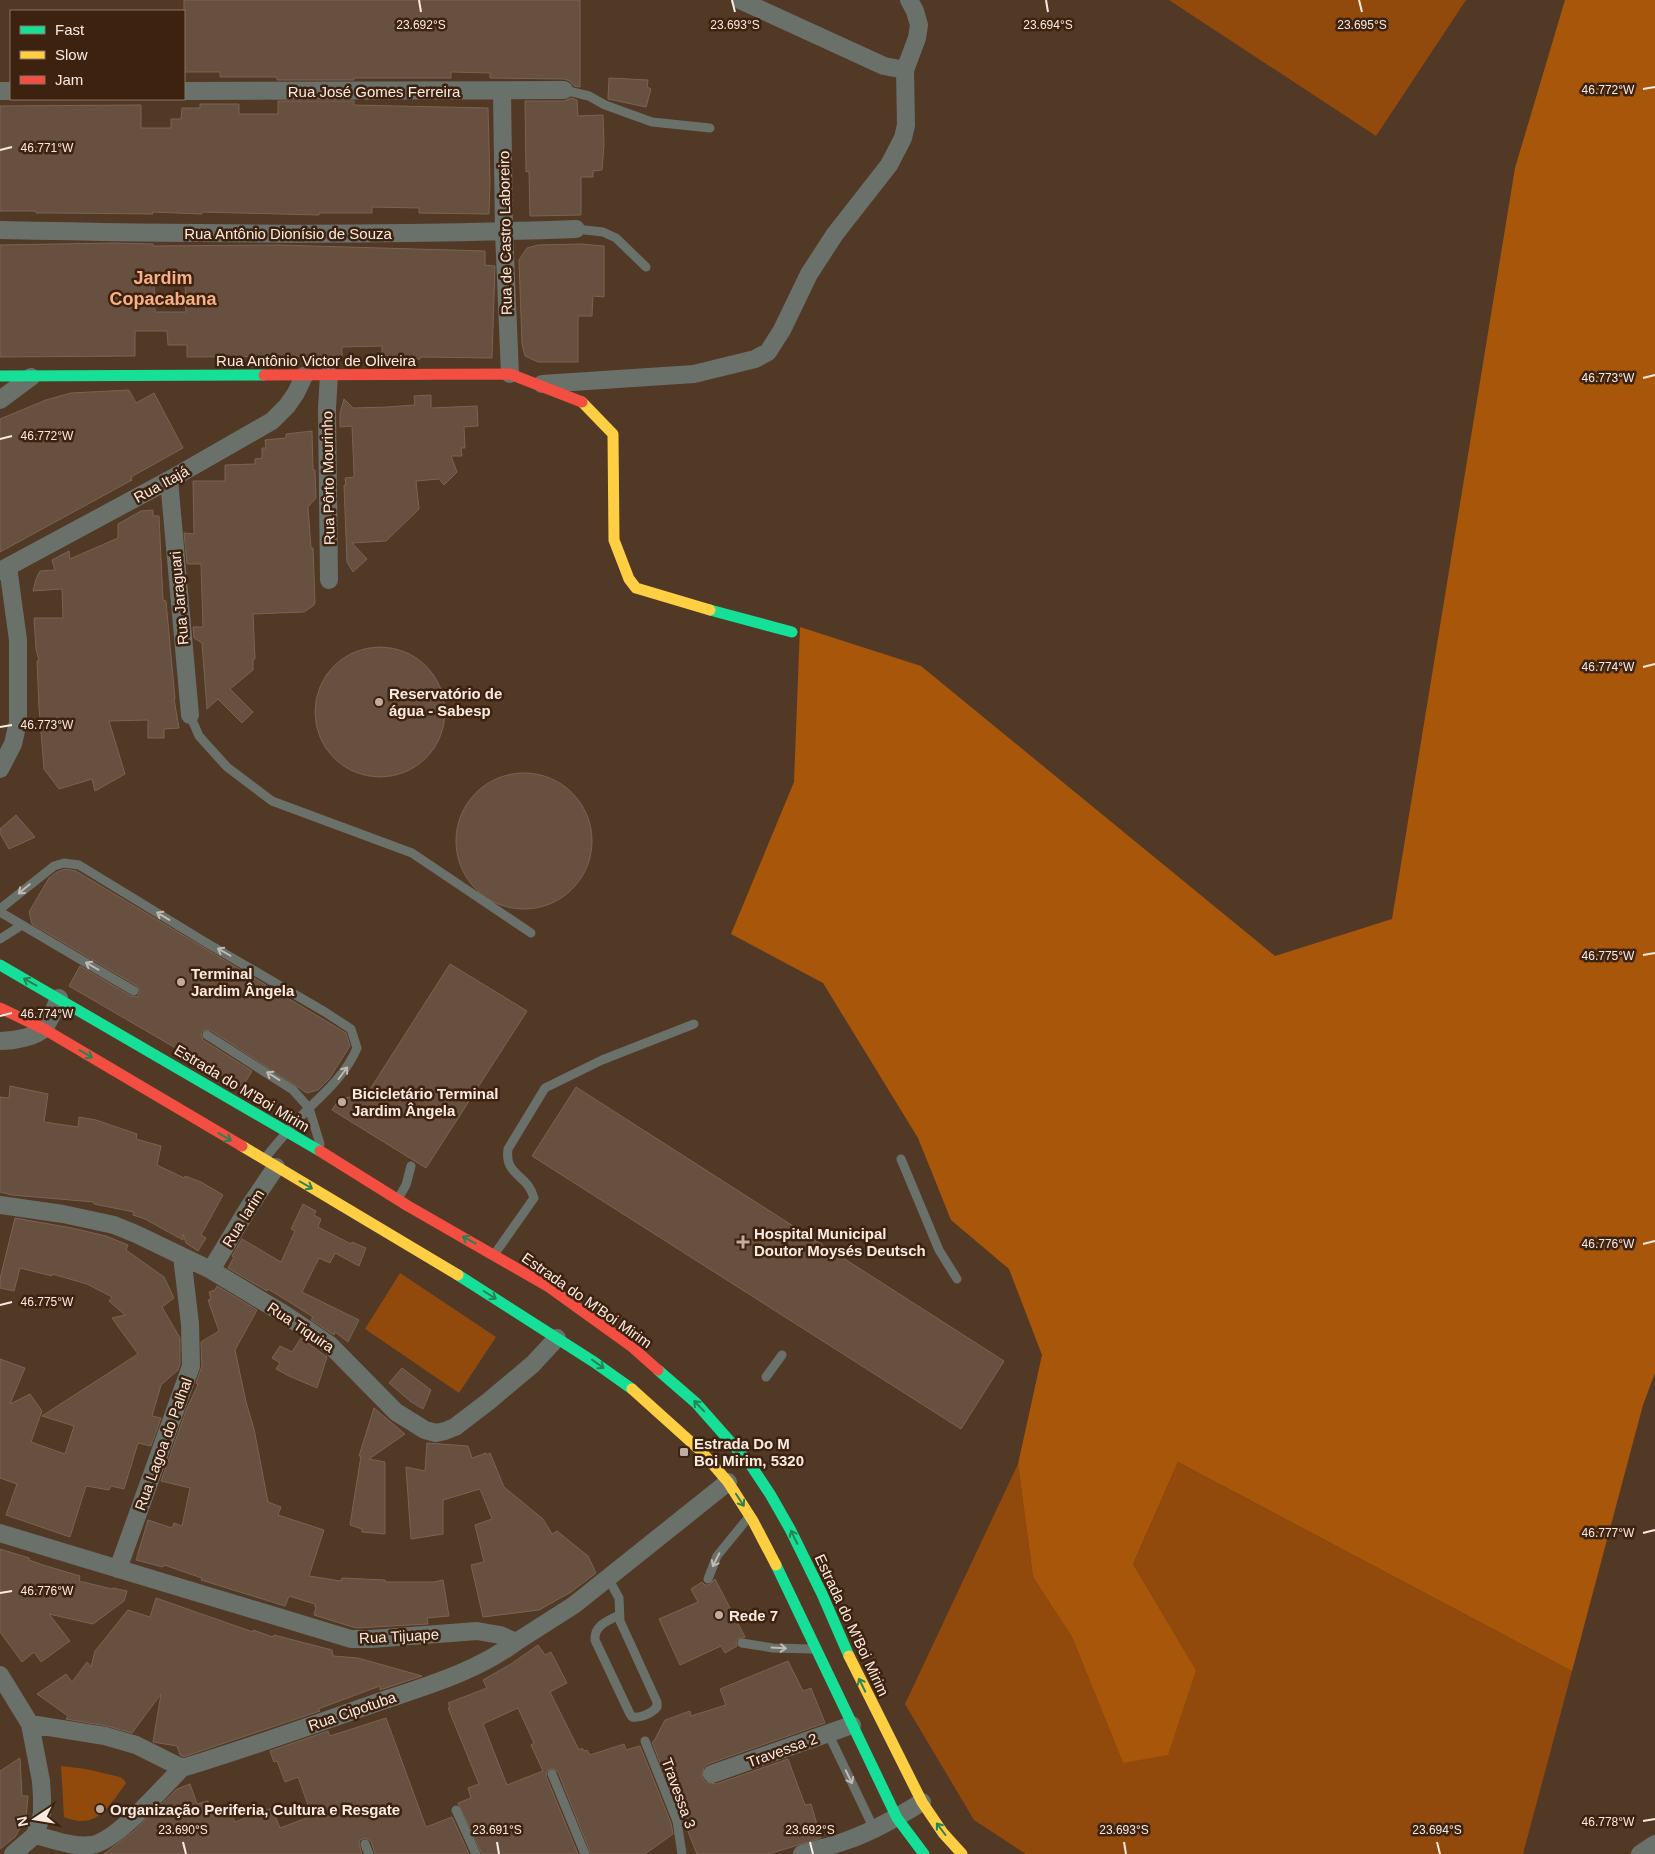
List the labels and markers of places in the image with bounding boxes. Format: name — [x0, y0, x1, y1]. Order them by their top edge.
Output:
place label: Reservatório de água - Sabesp — [389, 685, 502, 719]
marker: Reservatório de água - Sabesp — [373, 696, 385, 708]
place label: Terminal Jardim Ângela — [191, 965, 295, 999]
marker: Terminal Jardim Ângela — [175, 976, 187, 988]
place label: Bicicletário Terminal Jardim Ângela — [352, 1085, 498, 1119]
marker: Bicicletário Terminal Jardim Ângela — [336, 1096, 348, 1108]
place label: Hospital Municipal Doutor Moysés Deutsch — [754, 1225, 926, 1259]
marker: Hospital Municipal Doutor Moysés Deutsch — [736, 1235, 750, 1249]
place label: Estrada Do M Boi Mirim, 5320 — [694, 1435, 804, 1469]
marker: Estrada Do M Boi Mirim, 5320 — [678, 1446, 690, 1458]
place label: Rede 7 — [729, 1607, 778, 1624]
marker: Rede 7 — [713, 1609, 725, 1621]
place label: Organização Periferia, Cultura e Resgate — [110, 1801, 400, 1818]
marker: Organização Periferia, Cultura e Resgate — [94, 1803, 106, 1815]

